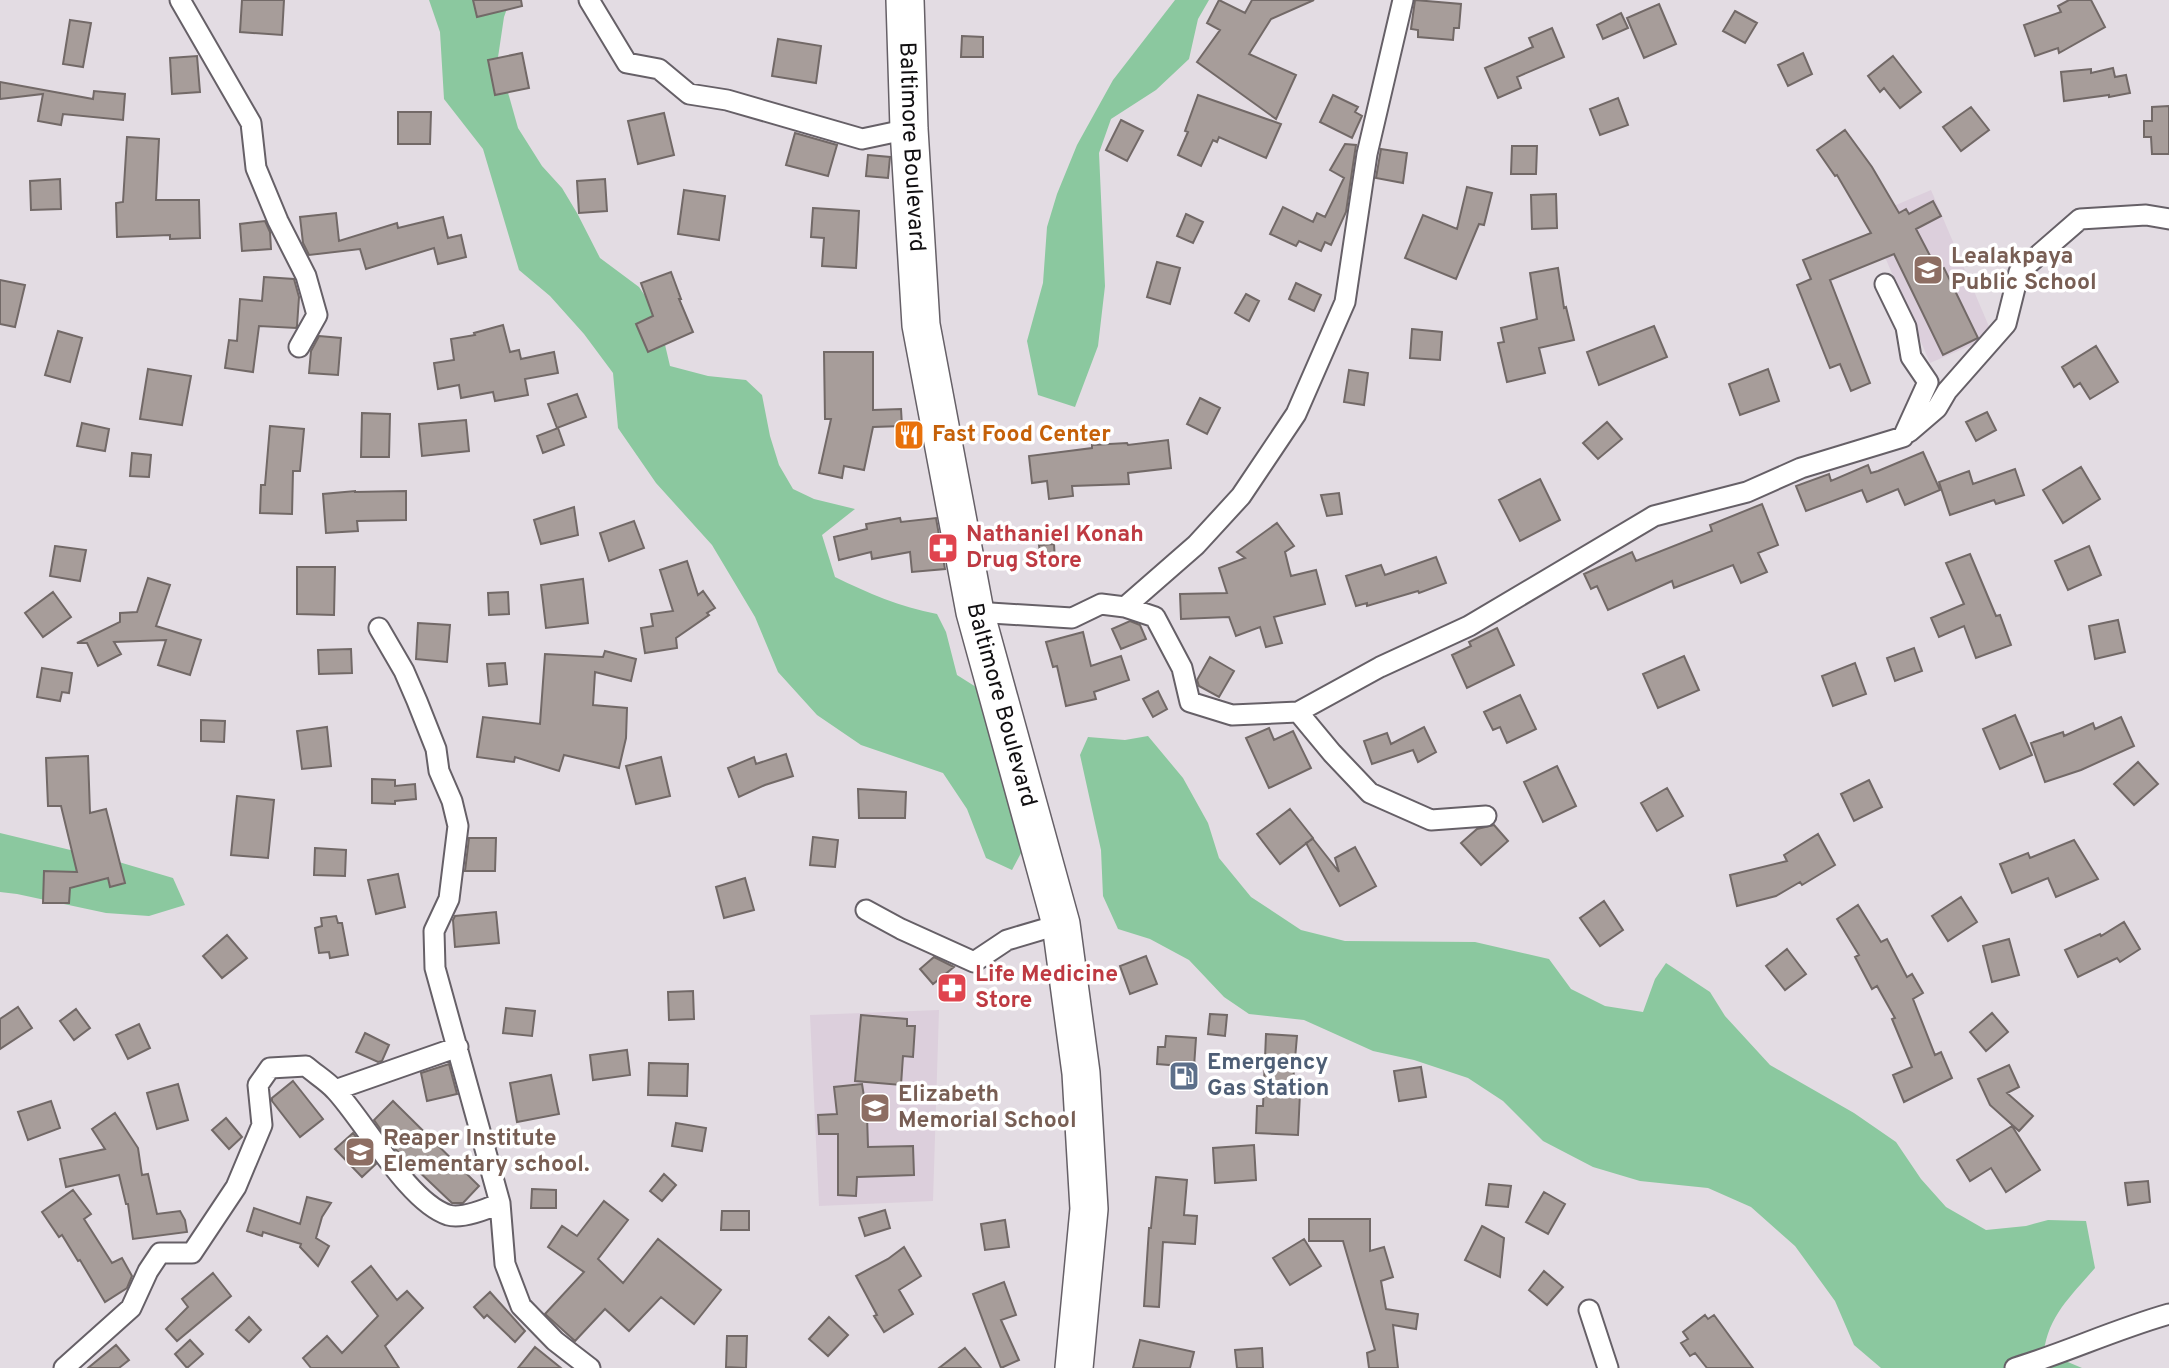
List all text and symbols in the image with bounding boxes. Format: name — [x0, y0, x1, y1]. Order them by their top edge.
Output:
street label: Baltimore Boulevard — [892, 41, 931, 253]
place label: Lealakpaya Public School — [1951, 243, 2097, 298]
school or university icon: Lealakpaya Public School — [1911, 253, 1945, 287]
restaurant icon: Fast Food Center — [892, 418, 926, 452]
place label: Fast Food Center — [932, 421, 1111, 450]
place label: Nathaniel Konah Drug Store — [966, 521, 1144, 576]
pharmacy icon: Nathaniel Konah Drug Store — [926, 531, 960, 565]
street label: Baltimore Boulevard — [959, 601, 1043, 810]
place label: Life Medicine Store — [975, 961, 1118, 1016]
pharmacy icon: Life Medicine Store — [935, 971, 969, 1005]
place label: Emergency Gas Station — [1207, 1049, 1329, 1104]
fuel station icon: Emergency Gas Station — [1167, 1059, 1201, 1093]
place label: Elizabeth Memorial School — [898, 1081, 1077, 1136]
school or university icon: Elizabeth Memorial School — [858, 1091, 892, 1125]
place label: Reaper Institute Elementary school. — [383, 1125, 590, 1180]
school or university icon: Reaper Institute Elementary school. — [343, 1135, 377, 1169]

